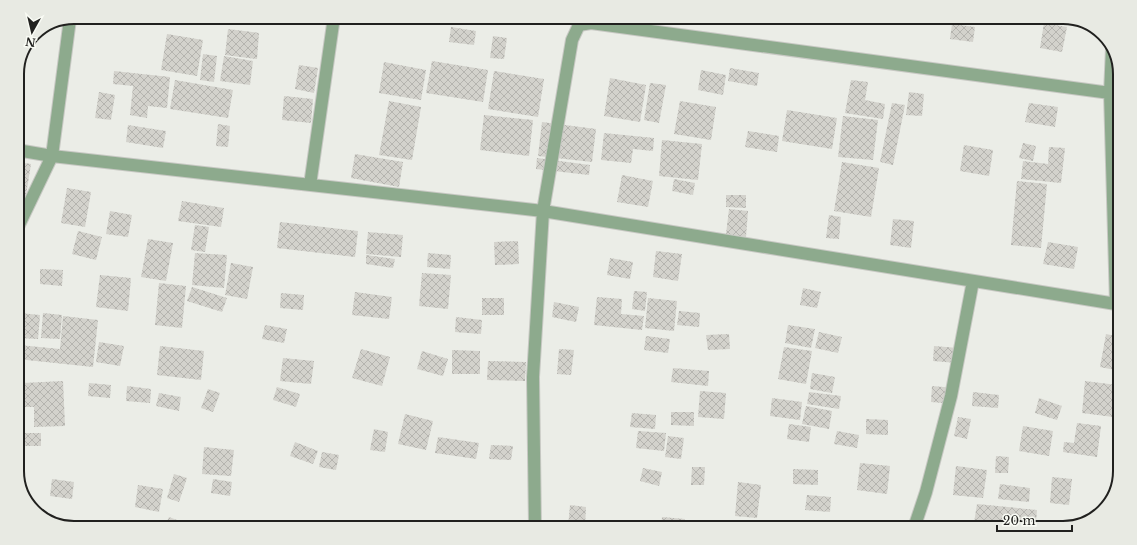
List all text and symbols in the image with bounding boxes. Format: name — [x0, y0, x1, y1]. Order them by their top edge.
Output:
north arrow — [12, 12, 52, 52]
text: N — [24, 34, 37, 50]
scale bar — [997, 507, 1072, 533]
text: 20 m — [1003, 513, 1035, 528]

